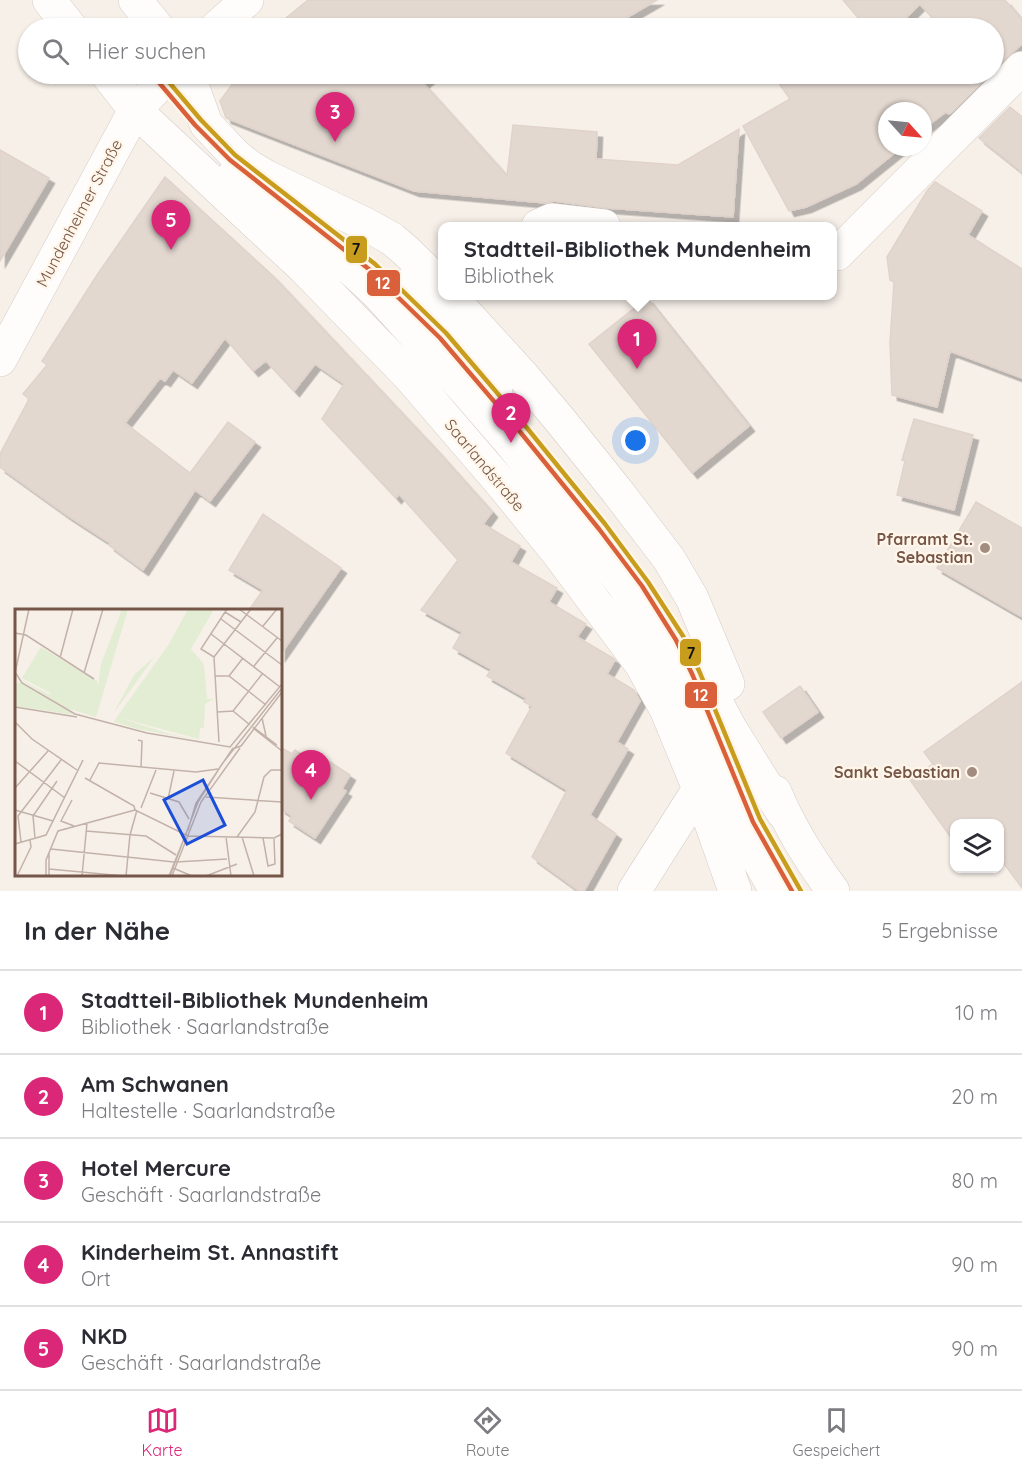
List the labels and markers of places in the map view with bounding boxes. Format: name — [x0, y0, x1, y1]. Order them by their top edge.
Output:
pin: 3 — [316, 92, 354, 142]
pin: 5 — [152, 200, 190, 250]
pin: 1 — [618, 320, 656, 369]
pin: 2 — [492, 394, 530, 443]
place label: Pfarramt St. Sebastian — [877, 529, 973, 567]
marker: Pfarramt St. Sebastian — [978, 541, 992, 555]
pin: 4 — [292, 750, 330, 800]
place label: Sankt Sebastian — [834, 762, 960, 782]
marker: Sankt Sebastian — [965, 765, 979, 779]

